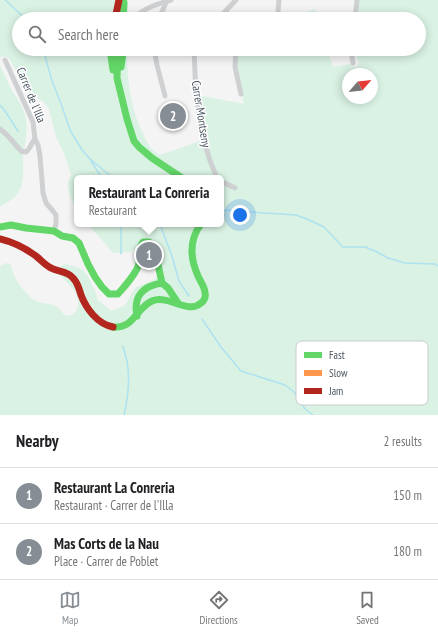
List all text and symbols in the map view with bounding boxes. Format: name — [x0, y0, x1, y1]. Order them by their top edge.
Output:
search box — [12, 12, 426, 56]
icon: search — [26, 23, 48, 45]
text: Search here — [58, 25, 119, 44]
street label: Carrer de l'Illa — [14, 65, 49, 125]
north arrow — [342, 68, 378, 104]
street label: Carrer Montseny — [189, 79, 214, 149]
pin: 2 — [160, 101, 186, 131]
popup — [74, 175, 224, 227]
text: Restaurant La Conreria — [89, 183, 209, 202]
text: Restaurant — [89, 202, 137, 219]
your location — [230, 205, 250, 225]
pin: 1 — [136, 240, 162, 270]
legend — [296, 341, 428, 405]
text: Fast — [329, 348, 345, 362]
text: Slow — [329, 366, 348, 380]
text: Jam — [328, 384, 343, 398]
text: Nearby — [16, 430, 59, 452]
text: 2 results — [383, 433, 422, 450]
text: Restaurant La Conreria — [54, 478, 175, 497]
text: 1 — [26, 487, 32, 504]
text: 150 m — [393, 487, 422, 504]
text: Restaurant · Carrer de l'Illa — [54, 497, 173, 514]
text: Mas Corts de la Nau — [54, 534, 159, 553]
text: 2 — [26, 543, 32, 560]
text: 180 m — [393, 543, 422, 560]
text: Place · Carrer de Poblet — [54, 553, 158, 570]
tab: Map — [59, 589, 81, 627]
tab: Directions — [200, 589, 238, 627]
tab: Saved — [356, 589, 379, 627]

